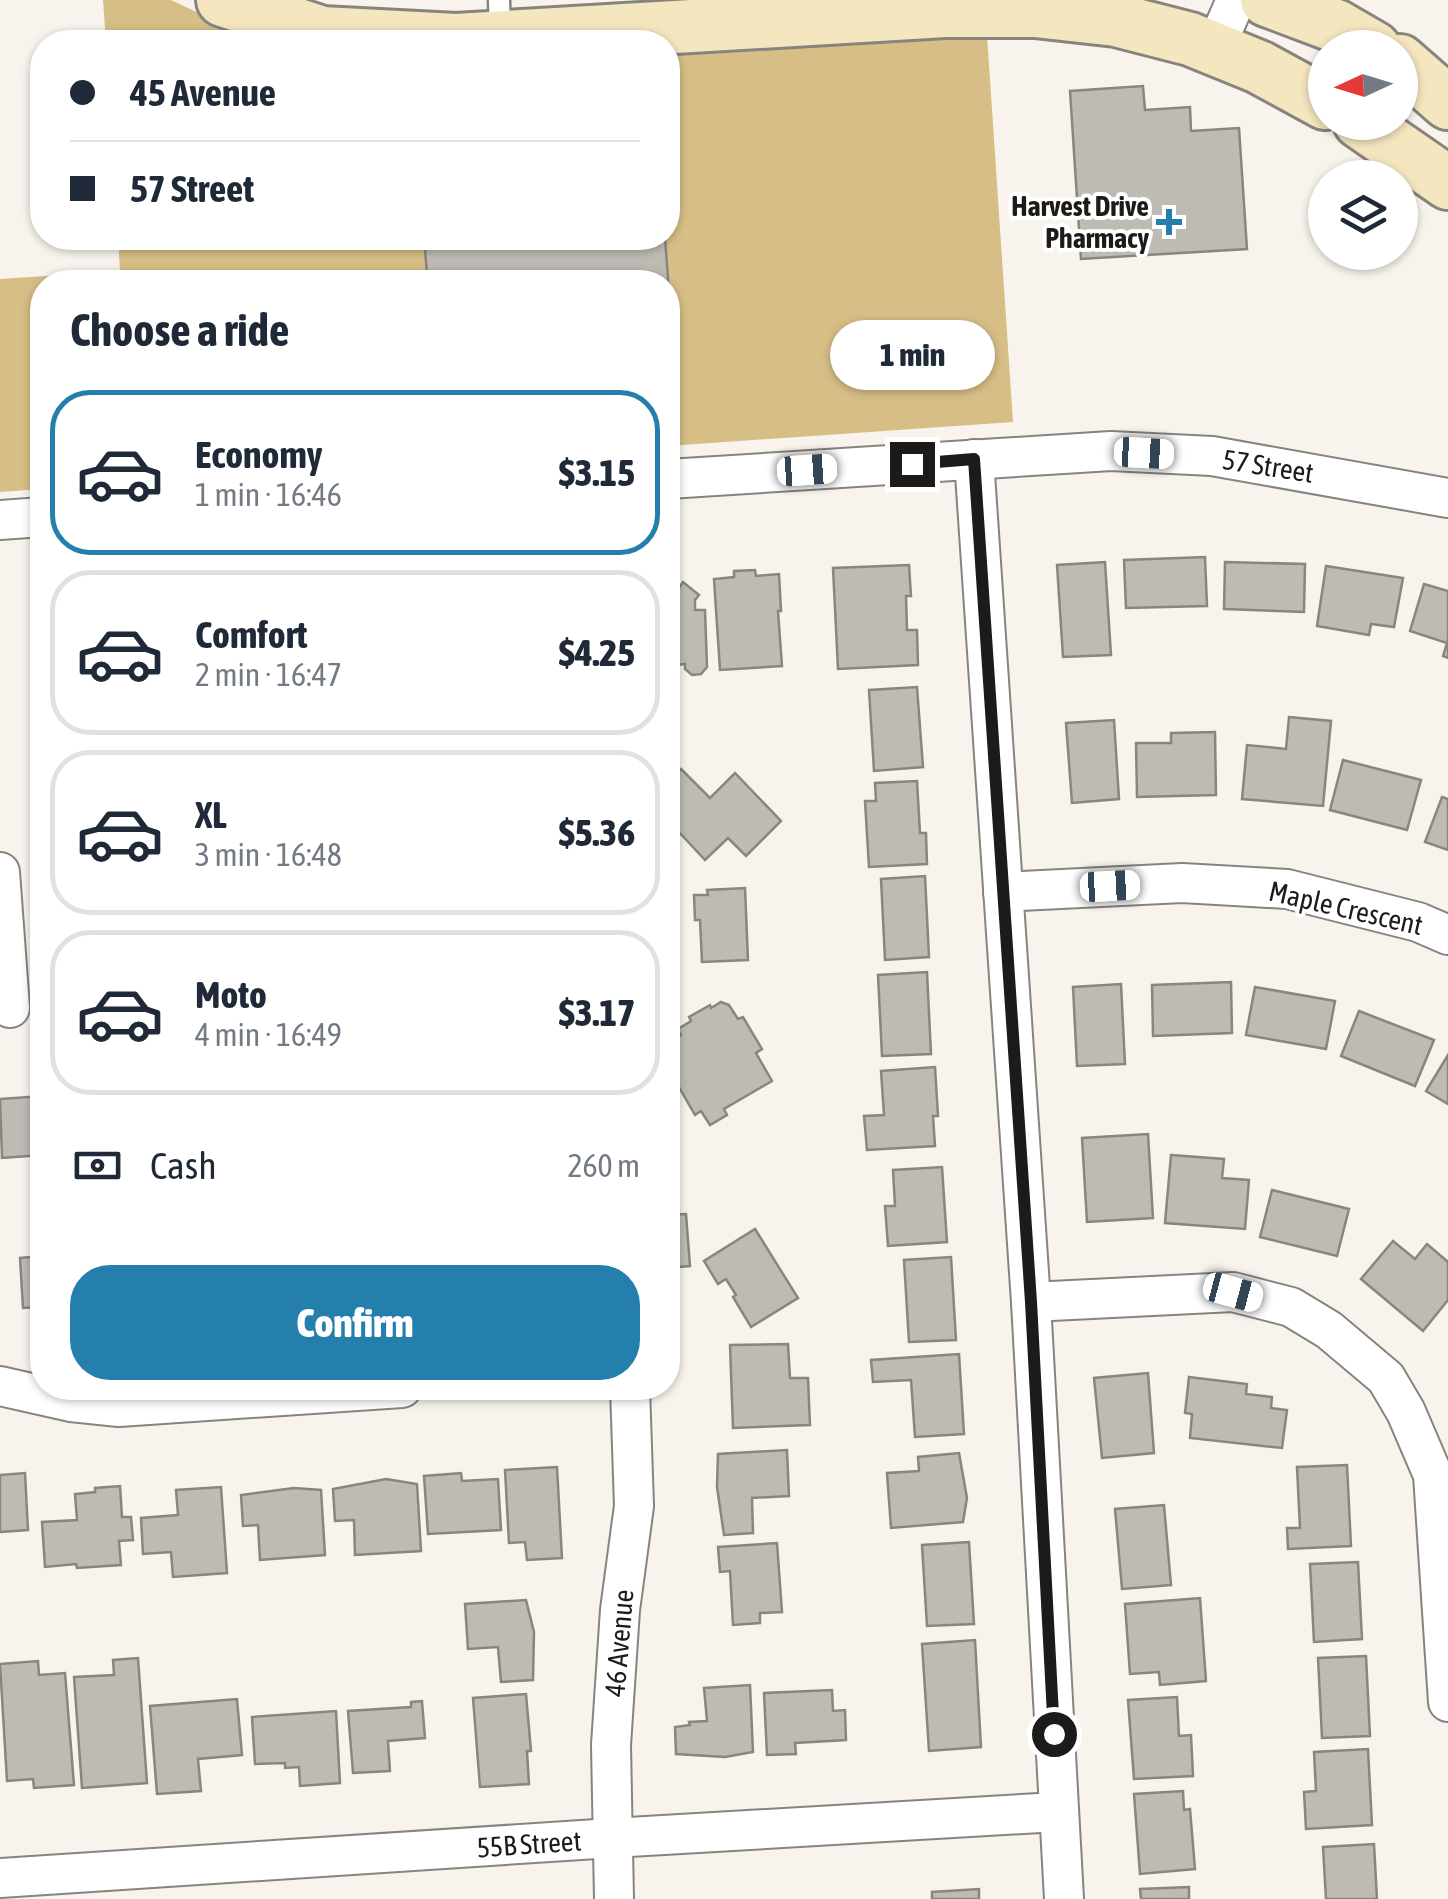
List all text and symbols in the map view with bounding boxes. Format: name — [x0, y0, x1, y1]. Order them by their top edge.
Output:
north arrow — [1308, 30, 1418, 140]
map controls — [1308, 30, 1418, 270]
text: 45 Avenue — [130, 71, 276, 114]
button: layers — [1308, 160, 1418, 270]
text: 57 Street — [130, 167, 254, 210]
place label: Harvest Drive Pharmacy — [1011, 190, 1149, 254]
marker: Harvest Drive Pharmacy — [1158, 211, 1180, 233]
text: Choose a ride — [70, 304, 289, 356]
callout: 1 min — [830, 319, 994, 389]
text: 1 min — [880, 336, 945, 373]
icon: car — [75, 428, 165, 518]
text: Economy — [195, 433, 322, 476]
car — [1113, 436, 1175, 470]
route end — [890, 442, 935, 487]
street label: 57 Street — [1220, 443, 1316, 489]
text: $3.15 — [559, 451, 635, 494]
car — [776, 453, 838, 487]
text: 1 min · 16:46 — [195, 476, 342, 513]
icon: car — [75, 608, 165, 698]
text: Comfort — [195, 613, 307, 656]
text: $4.25 — [559, 631, 635, 674]
text: 2 min · 16:47 — [195, 656, 342, 693]
icon: car — [75, 788, 165, 878]
text: XL — [195, 793, 227, 836]
text: $5.36 — [559, 811, 635, 854]
text: 3 min · 16:48 — [195, 836, 342, 873]
car — [1079, 869, 1141, 903]
street label: Maple Crescent — [1266, 875, 1426, 941]
icon: car — [75, 968, 165, 1058]
text: Moto — [195, 973, 267, 1016]
text: $3.17 — [559, 991, 635, 1034]
text: 4 min · 16:49 — [195, 1016, 342, 1053]
icon: cash — [70, 1138, 125, 1193]
text: Cash — [150, 1144, 217, 1187]
text: 260 m — [567, 1147, 640, 1184]
button: Confirm — [70, 1265, 640, 1380]
car — [1200, 1270, 1266, 1314]
street label: 46 Avenue — [598, 1588, 640, 1698]
route start — [1032, 1712, 1077, 1757]
street label: 55B Street — [476, 1824, 582, 1864]

